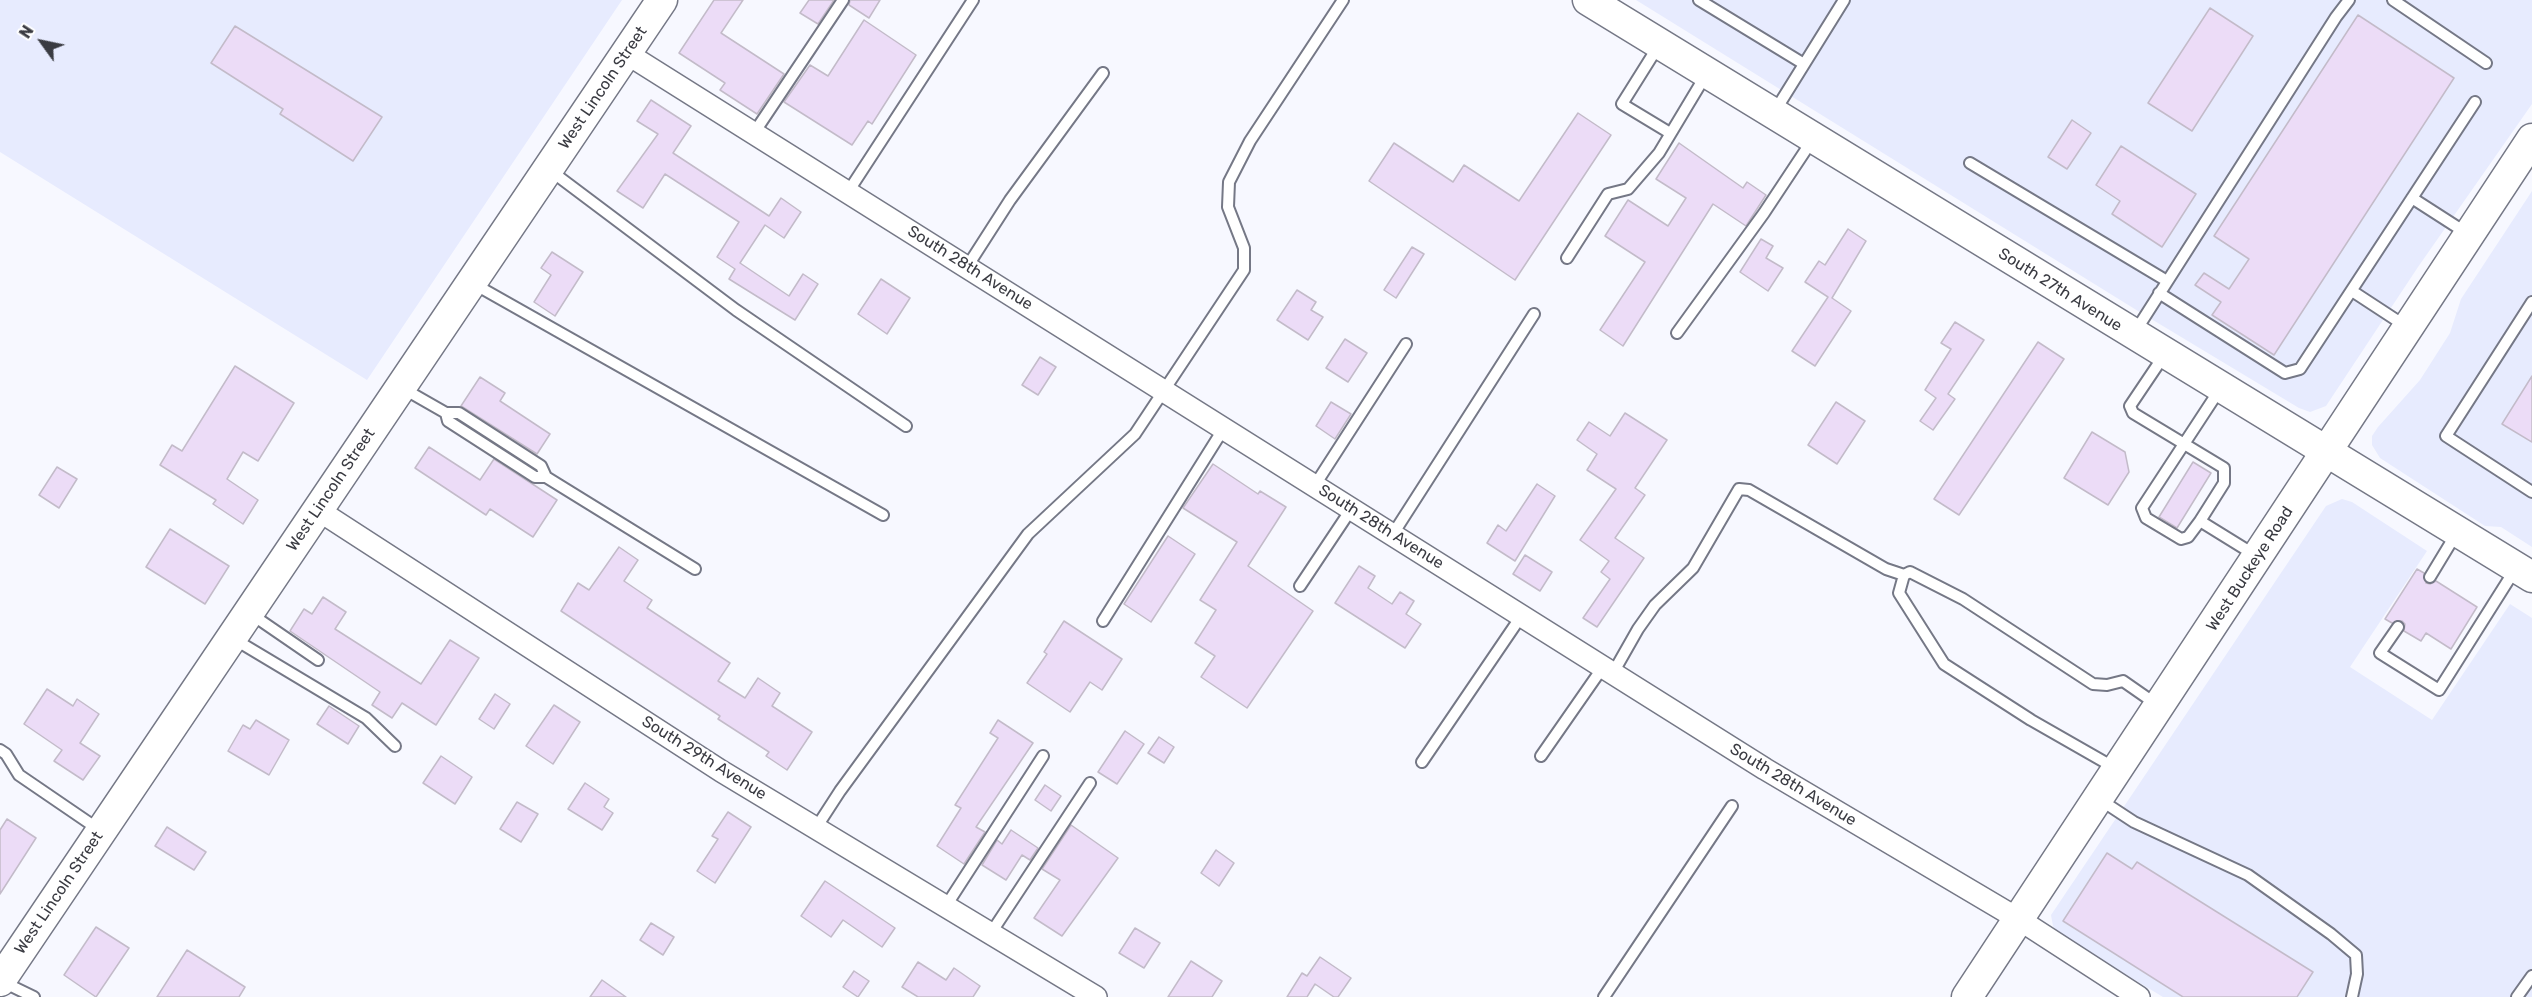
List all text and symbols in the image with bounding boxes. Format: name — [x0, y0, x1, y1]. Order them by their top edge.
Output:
north arrow — [12, 12, 72, 72]
text: N — [15, 22, 38, 42]
street label: West Lincoln Street — [555, 23, 651, 153]
street label: South 28th Avenue — [904, 222, 1036, 314]
street label: South 27th Avenue — [1995, 244, 2125, 336]
street label: West Lincoln Street — [283, 425, 379, 555]
street label: South 28th Avenue — [1315, 481, 1447, 573]
street label: West Buckeye Road — [2203, 503, 2297, 635]
street label: South 29th Avenue — [638, 712, 770, 804]
street label: South 28th Avenue — [1726, 740, 1860, 830]
street label: West Lincoln Street — [11, 828, 107, 958]

